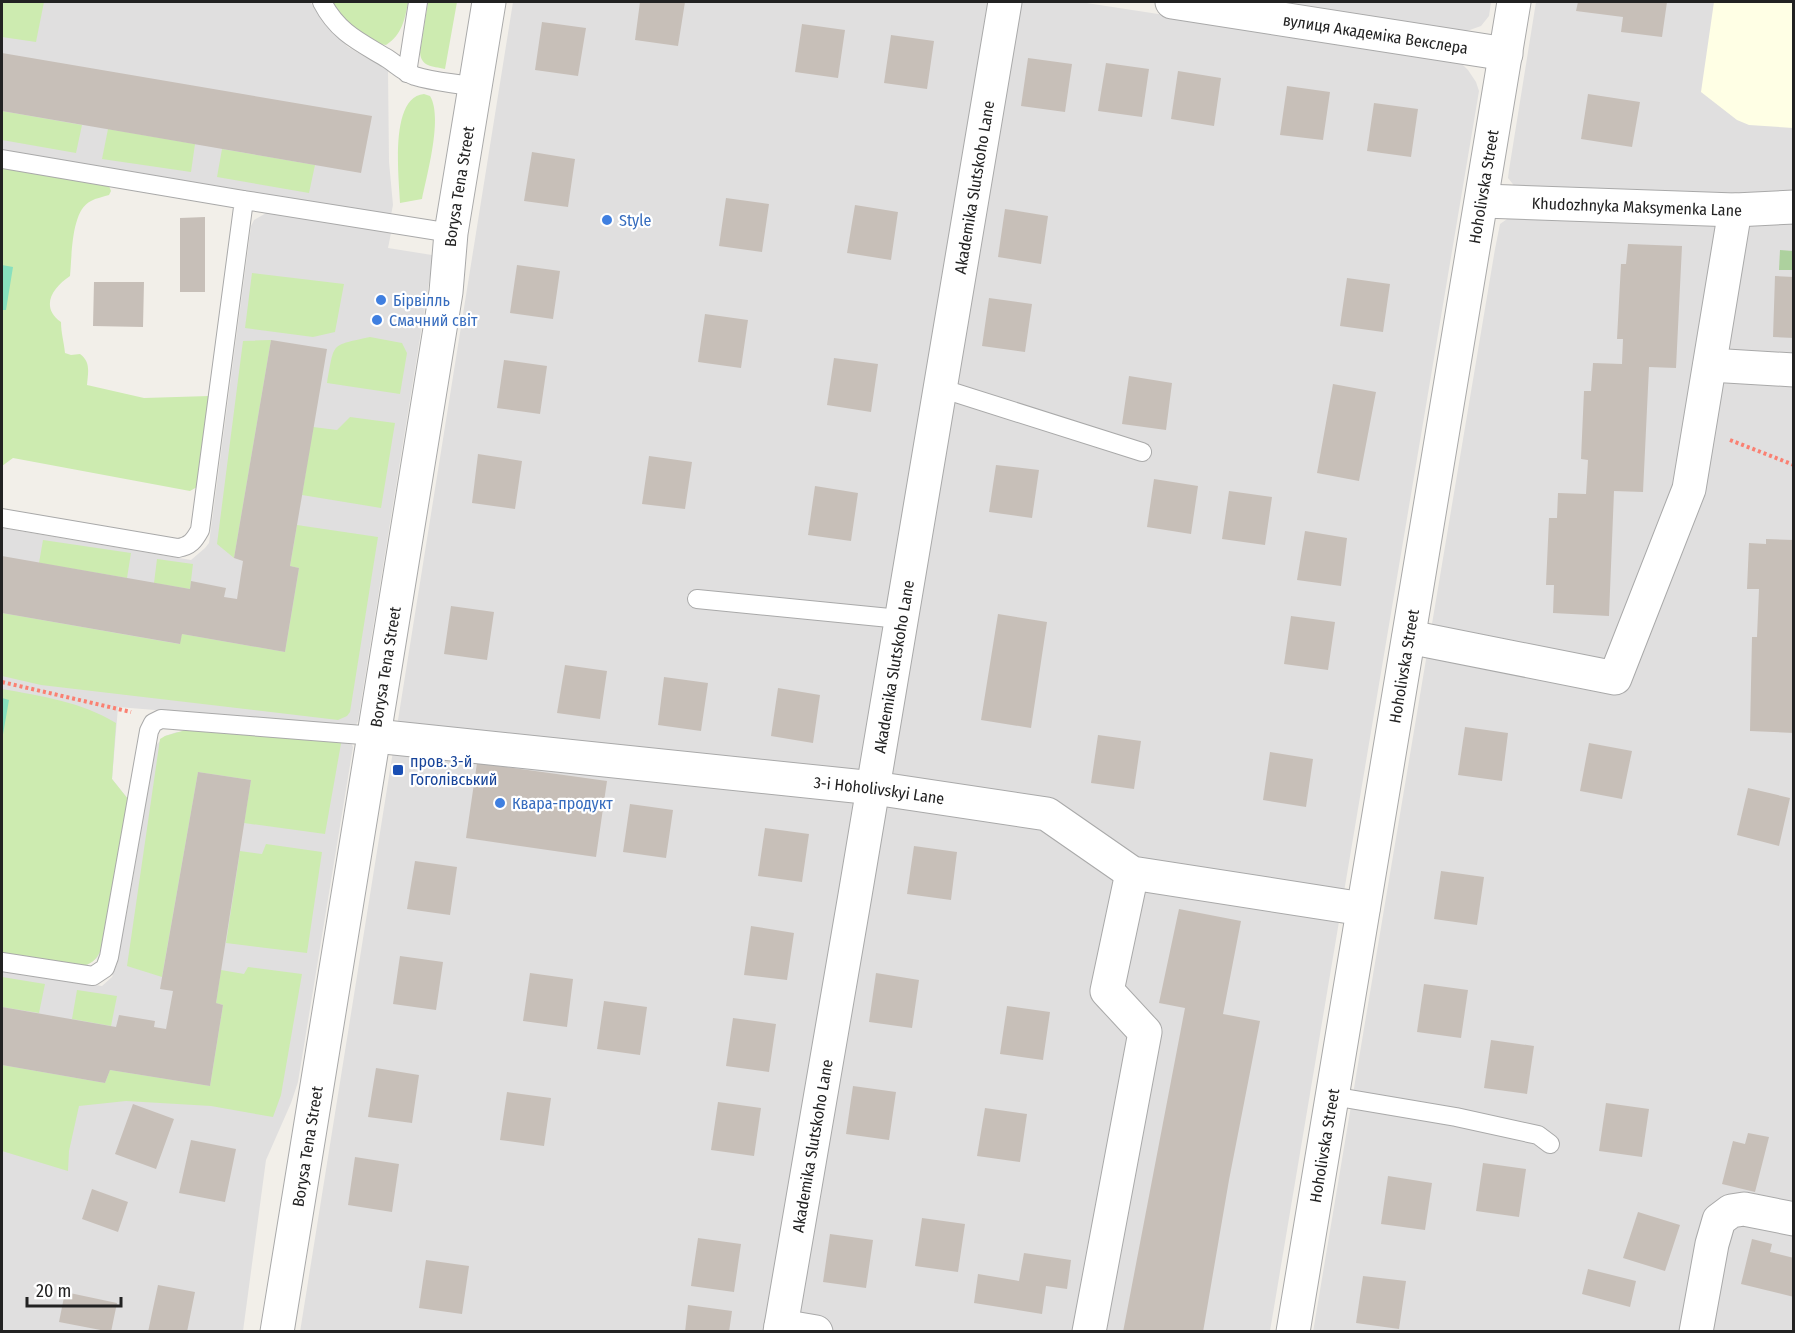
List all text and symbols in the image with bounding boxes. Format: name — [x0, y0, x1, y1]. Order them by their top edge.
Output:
street label: вулиця Академіка Векслера — [1282, 10, 1470, 58]
street label: Akademika Slutskoho Lane — [950, 99, 998, 275]
street label: Borysa Tena Street — [440, 124, 478, 248]
street label: Hoholivska Street — [1464, 128, 1502, 245]
street label: Khudozhnyka Maksymenka Lane — [1531, 193, 1743, 220]
place label: Style — [619, 211, 651, 230]
marker: Style — [600, 213, 614, 227]
place label: Бірвілль — [393, 291, 450, 310]
marker: Бірвілль — [374, 293, 388, 307]
place label: Смачний світ — [389, 311, 478, 330]
marker: Смачний світ — [370, 313, 384, 327]
street label: Akademika Slutskoho Lane — [870, 578, 918, 755]
street label: Borysa Tena Street — [366, 604, 404, 728]
street label: Hoholivska Street — [1385, 607, 1423, 725]
place label: пров. 3-й Гоголівський — [410, 752, 497, 789]
marker: пров. 3-й Гоголівський — [391, 763, 405, 777]
street label: 3-i Hoholivskyi Lane — [813, 772, 946, 808]
place label: Квара-продукт — [512, 794, 613, 813]
marker: Квара-продукт — [493, 796, 507, 810]
street label: Akademika Slutskoho Lane — [788, 1058, 836, 1234]
street label: Borysa Tena Street — [288, 1084, 326, 1208]
street label: Hoholivska Street — [1305, 1086, 1343, 1204]
scale bar — [27, 1270, 122, 1308]
text: 20 m — [36, 1280, 71, 1302]

